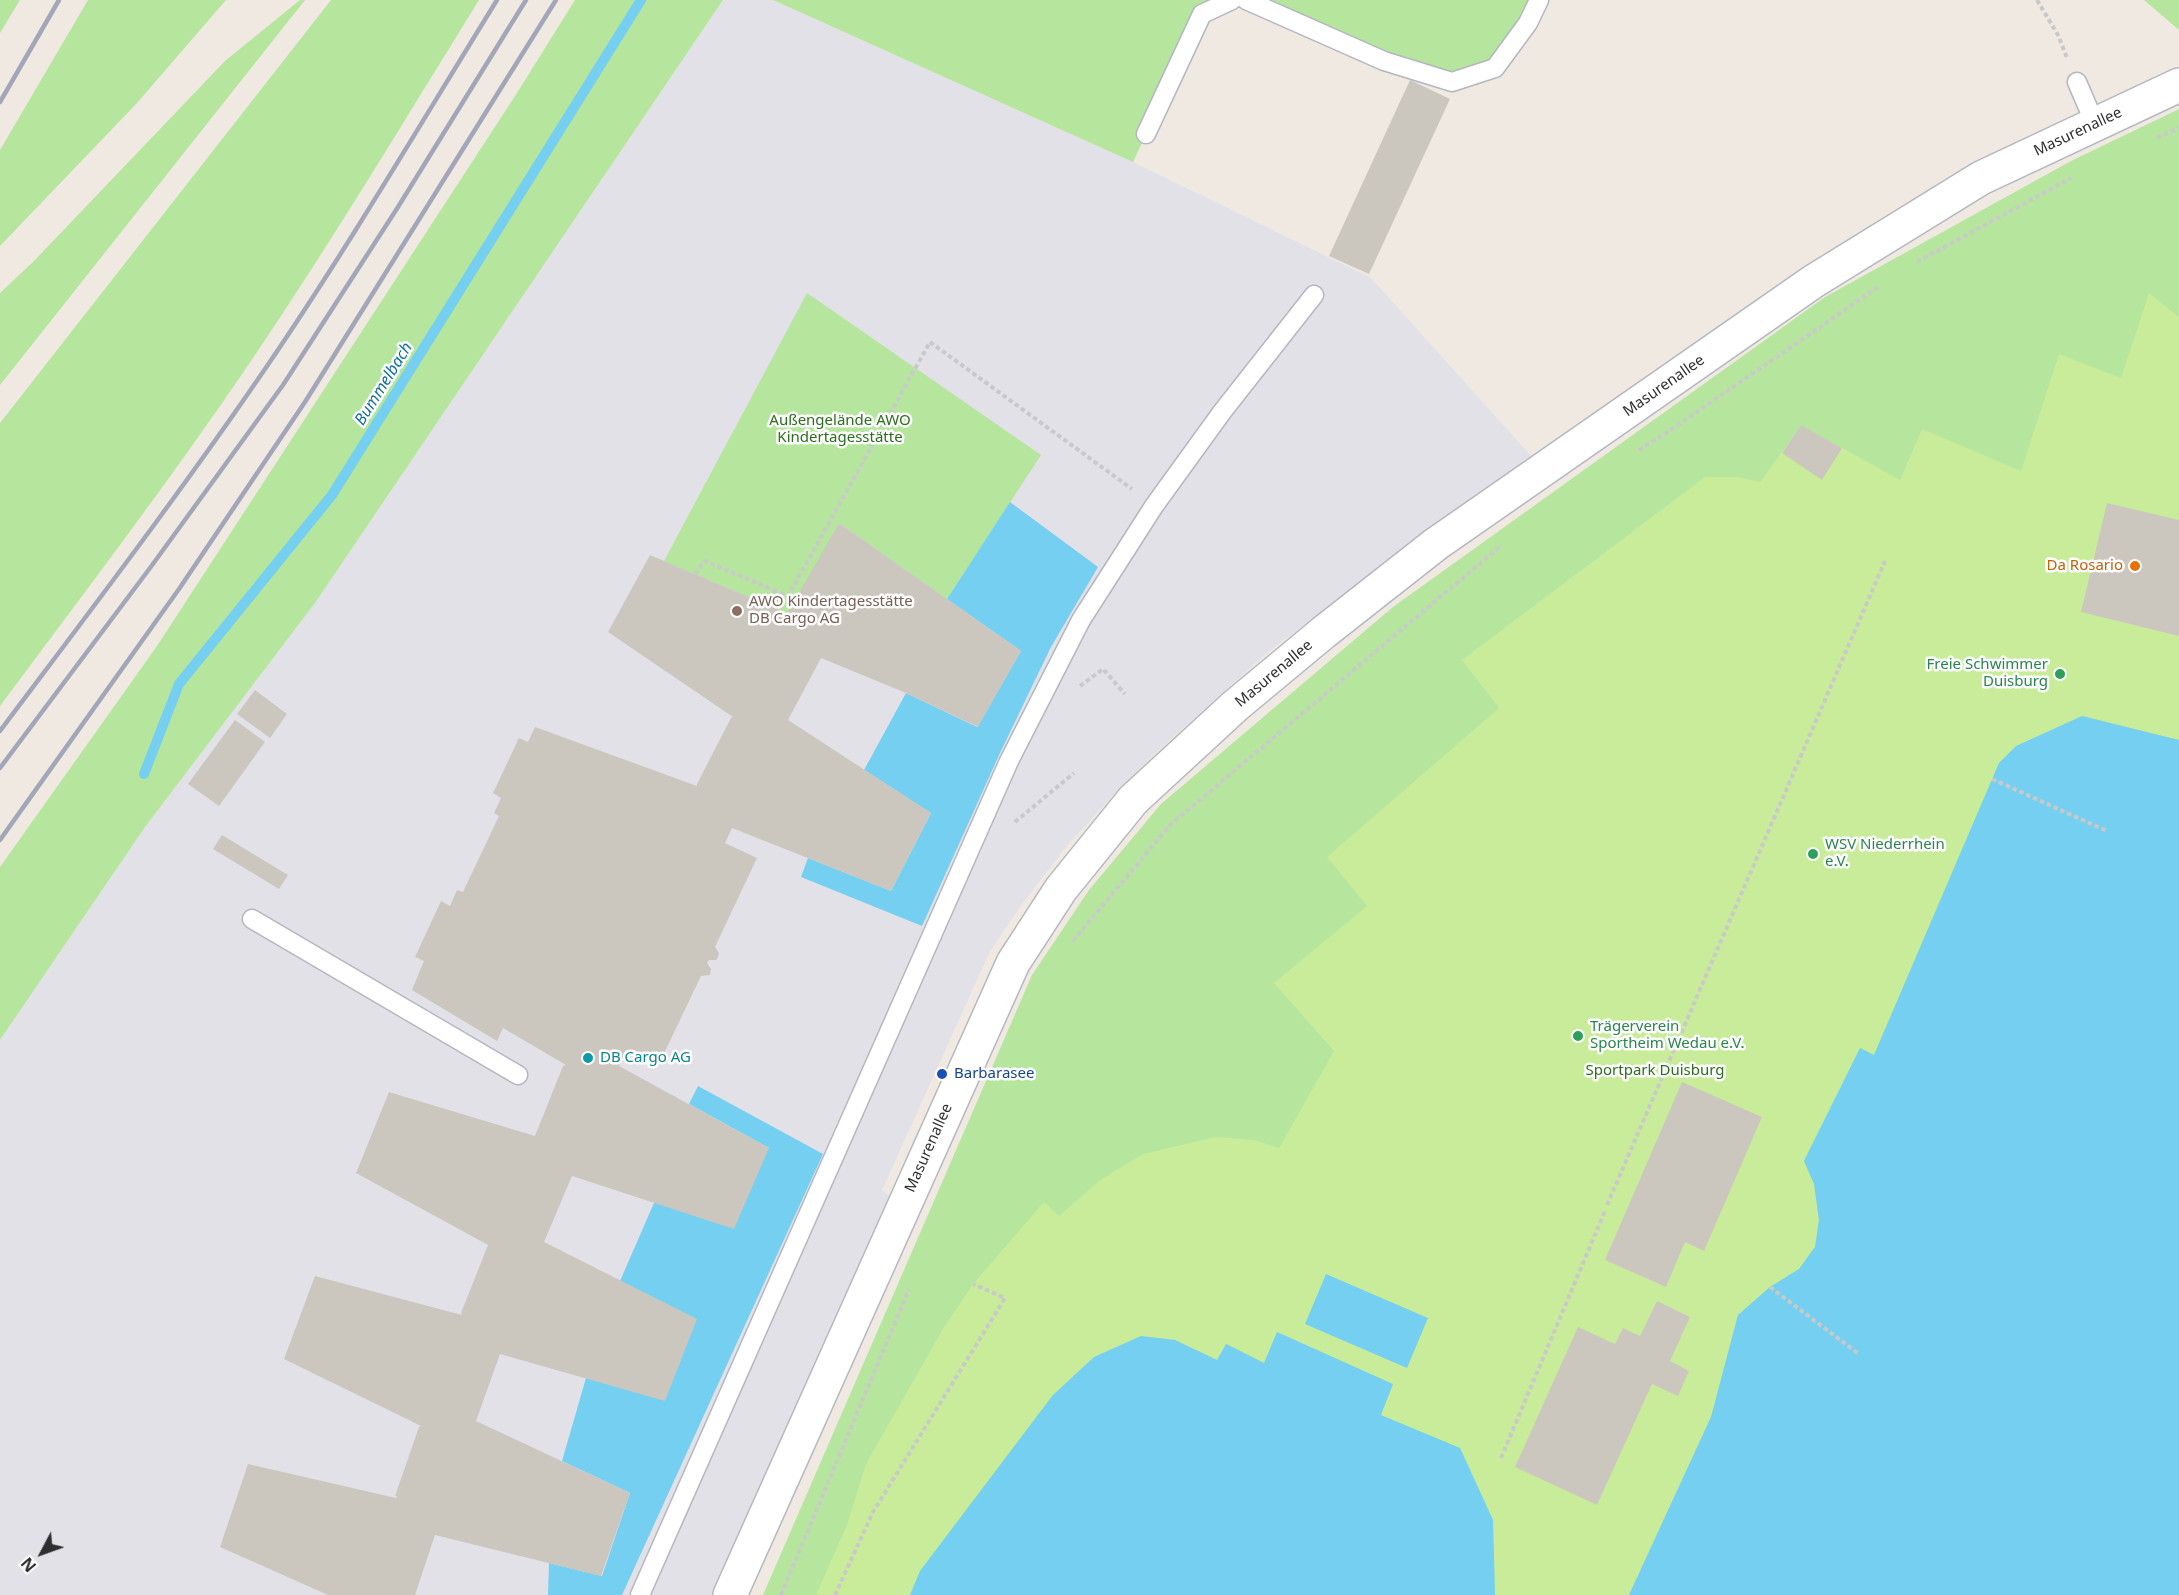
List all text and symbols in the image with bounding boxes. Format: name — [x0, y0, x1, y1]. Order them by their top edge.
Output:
street label: Masurenallee — [2031, 104, 2125, 160]
water label: Bummelbach — [351, 339, 417, 429]
street label: Masurenallee — [1620, 351, 1708, 421]
park label: Außengelände AWO Kindertagesstätte — [769, 412, 911, 447]
place label: Da Rosario — [2047, 557, 2123, 575]
marker: Da Rosario — [2128, 559, 2142, 573]
place label: AWO Kindertagesstätte DB Cargo AG — [749, 593, 913, 628]
marker: AWO Kindertagesstätte DB Cargo AG — [730, 604, 744, 618]
street label: Masurenallee — [1232, 637, 1316, 711]
place label: Freie Schwimmer Duisburg — [1927, 656, 2048, 691]
marker: Freie Schwimmer Duisburg — [2053, 667, 2067, 681]
place label: WSV Niederrhein e.V. — [1825, 836, 1945, 871]
marker: WSV Niederrhein e.V. — [1806, 847, 1820, 861]
place label: Trägerverein Sportheim Wedau e.V. — [1590, 1018, 1744, 1053]
marker: Trägerverein Sportheim Wedau e.V. — [1571, 1029, 1585, 1043]
place label: DB Cargo AG — [600, 1049, 691, 1067]
marker: DB Cargo AG — [581, 1051, 595, 1065]
park label: Sportpark Duisburg — [1586, 1062, 1724, 1080]
place label: Barbarasee — [954, 1065, 1034, 1083]
marker: Barbarasee — [935, 1067, 949, 1081]
street label: Masurenallee — [901, 1101, 957, 1195]
north arrow — [12, 1523, 72, 1583]
text: N — [16, 1553, 41, 1577]

